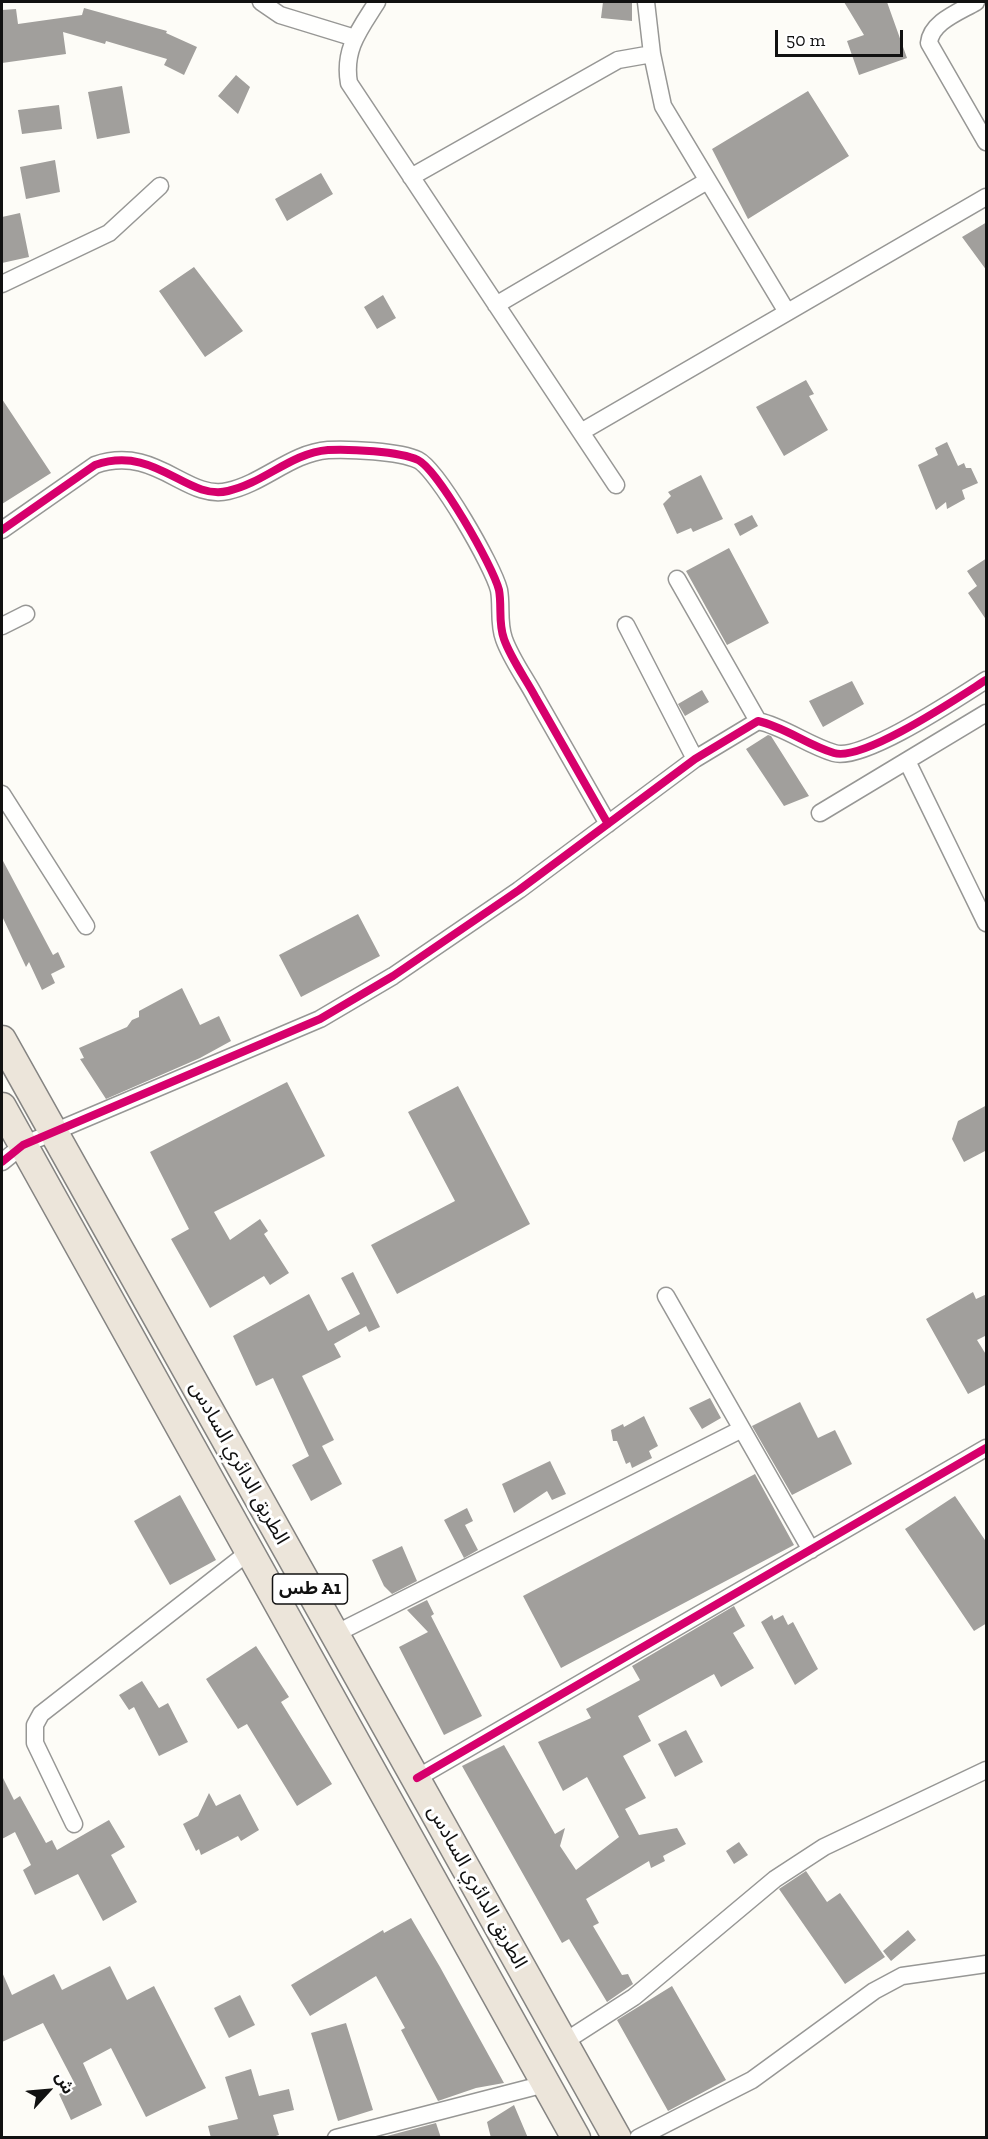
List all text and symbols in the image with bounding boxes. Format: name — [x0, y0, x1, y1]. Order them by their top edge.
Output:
scale bar — [778, 18, 906, 56]
text: 50 m — [786, 29, 825, 51]
street label: الطريق الدائري السادس — [184, 1377, 294, 1549]
road number: طس A1 — [272, 1574, 348, 1604]
street label: الطريق الدائري السادس — [422, 1801, 532, 1973]
north arrow — [18, 2061, 78, 2121]
text: ش — [51, 2069, 78, 2097]

